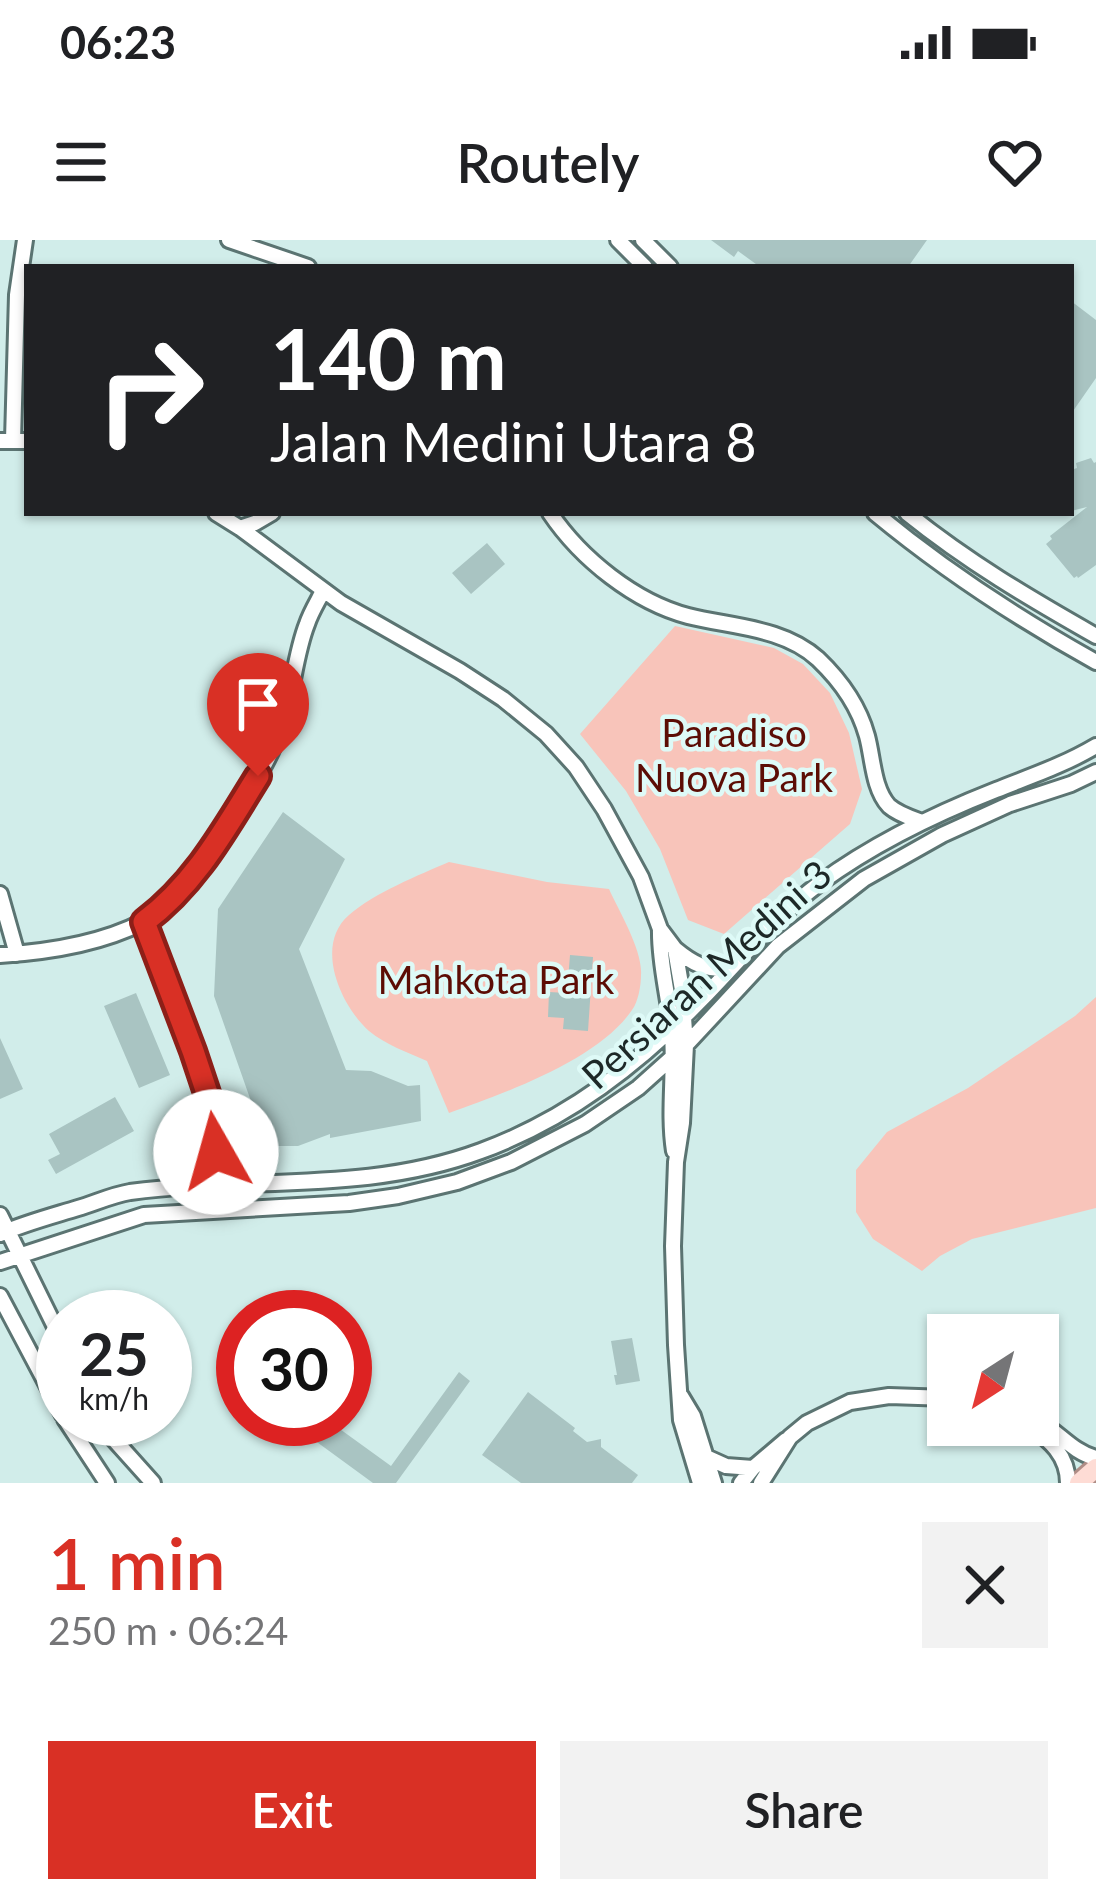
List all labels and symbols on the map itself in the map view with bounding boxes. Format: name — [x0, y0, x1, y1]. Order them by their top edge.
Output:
pin — [207, 653, 309, 776]
park label: Paradiso Nuova Park — [635, 709, 833, 800]
street label: Persiaran Medini 3 — [572, 850, 840, 1098]
park label: Mahkota Park — [378, 956, 615, 1002]
position arrow — [153, 1089, 279, 1215]
speed limit sign: 30 — [216, 1290, 372, 1446]
north arrow — [927, 1314, 1059, 1446]

